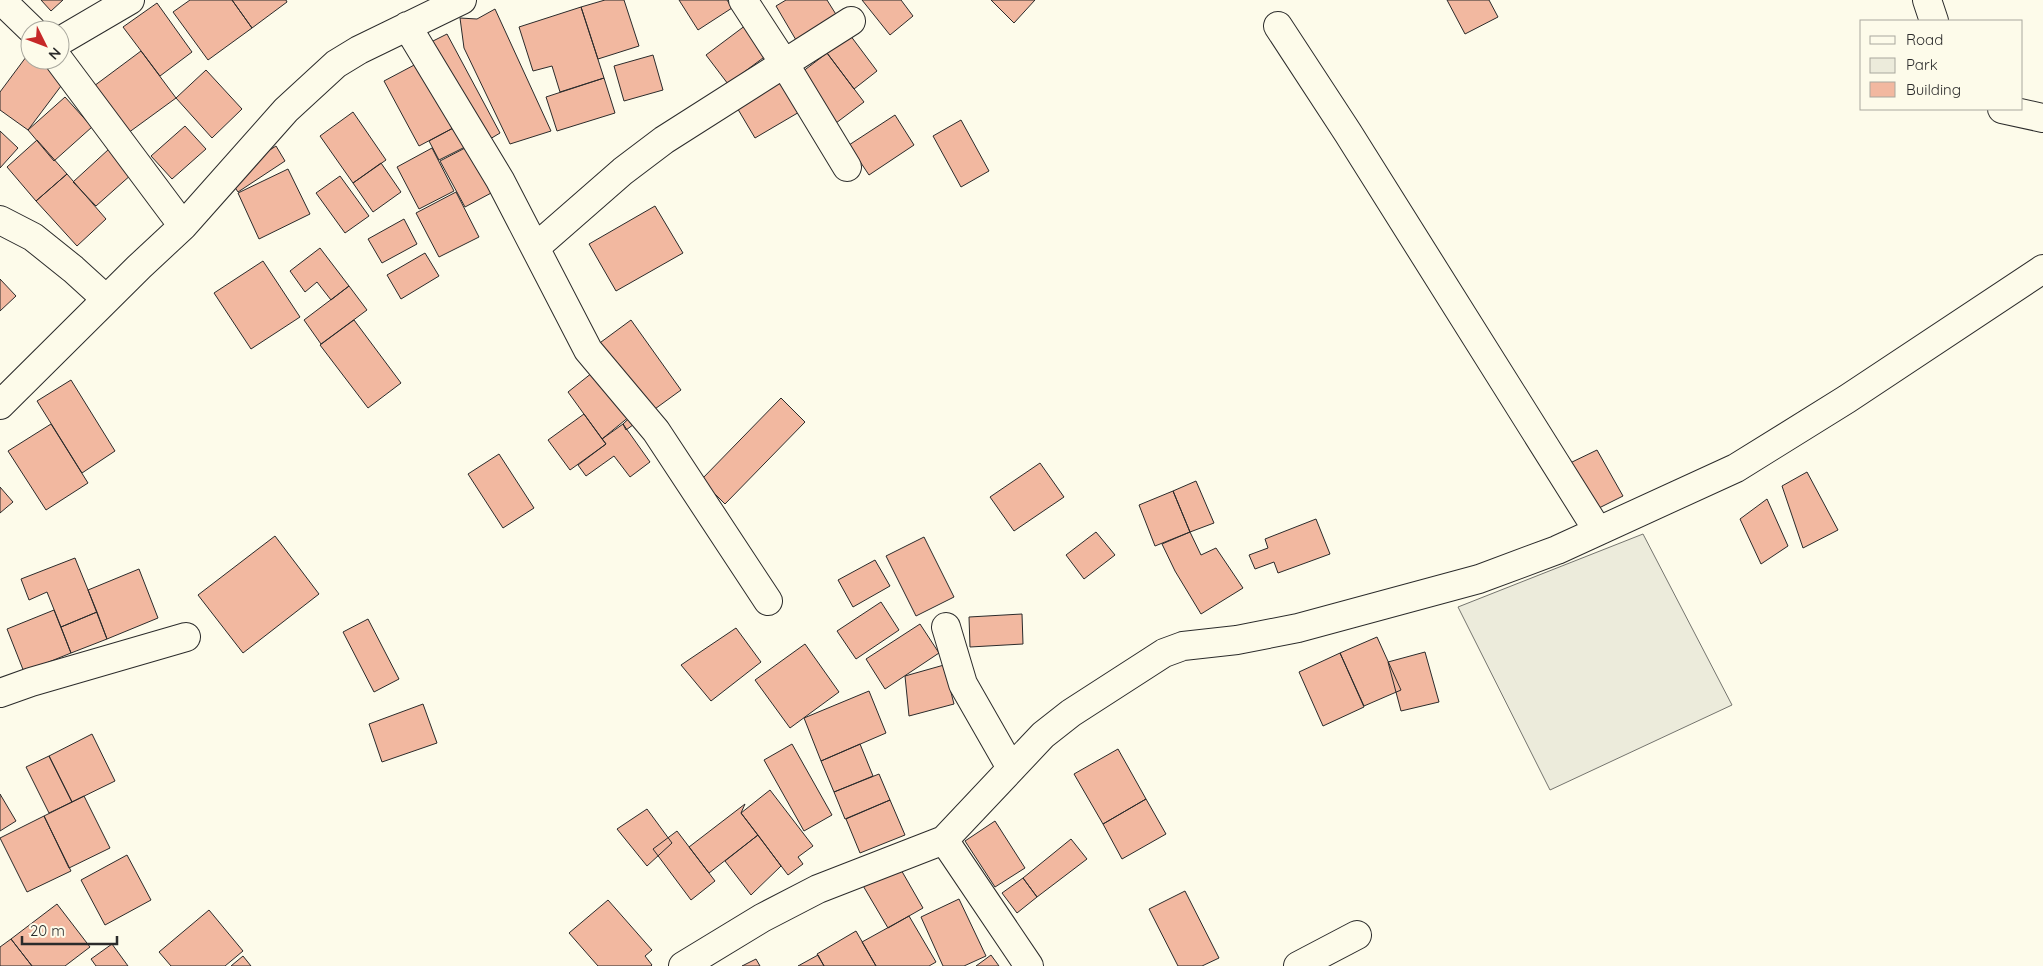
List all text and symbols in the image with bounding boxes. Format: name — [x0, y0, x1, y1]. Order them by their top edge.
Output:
north arrow — [20, 20, 70, 70]
legend — [1860, 20, 2023, 110]
text: Road — [1906, 30, 1943, 49]
text: N — [45, 44, 65, 64]
text: Park — [1906, 55, 1938, 74]
text: Building — [1906, 80, 1961, 99]
scale bar — [22, 914, 118, 946]
text: 20 m — [30, 921, 65, 940]

